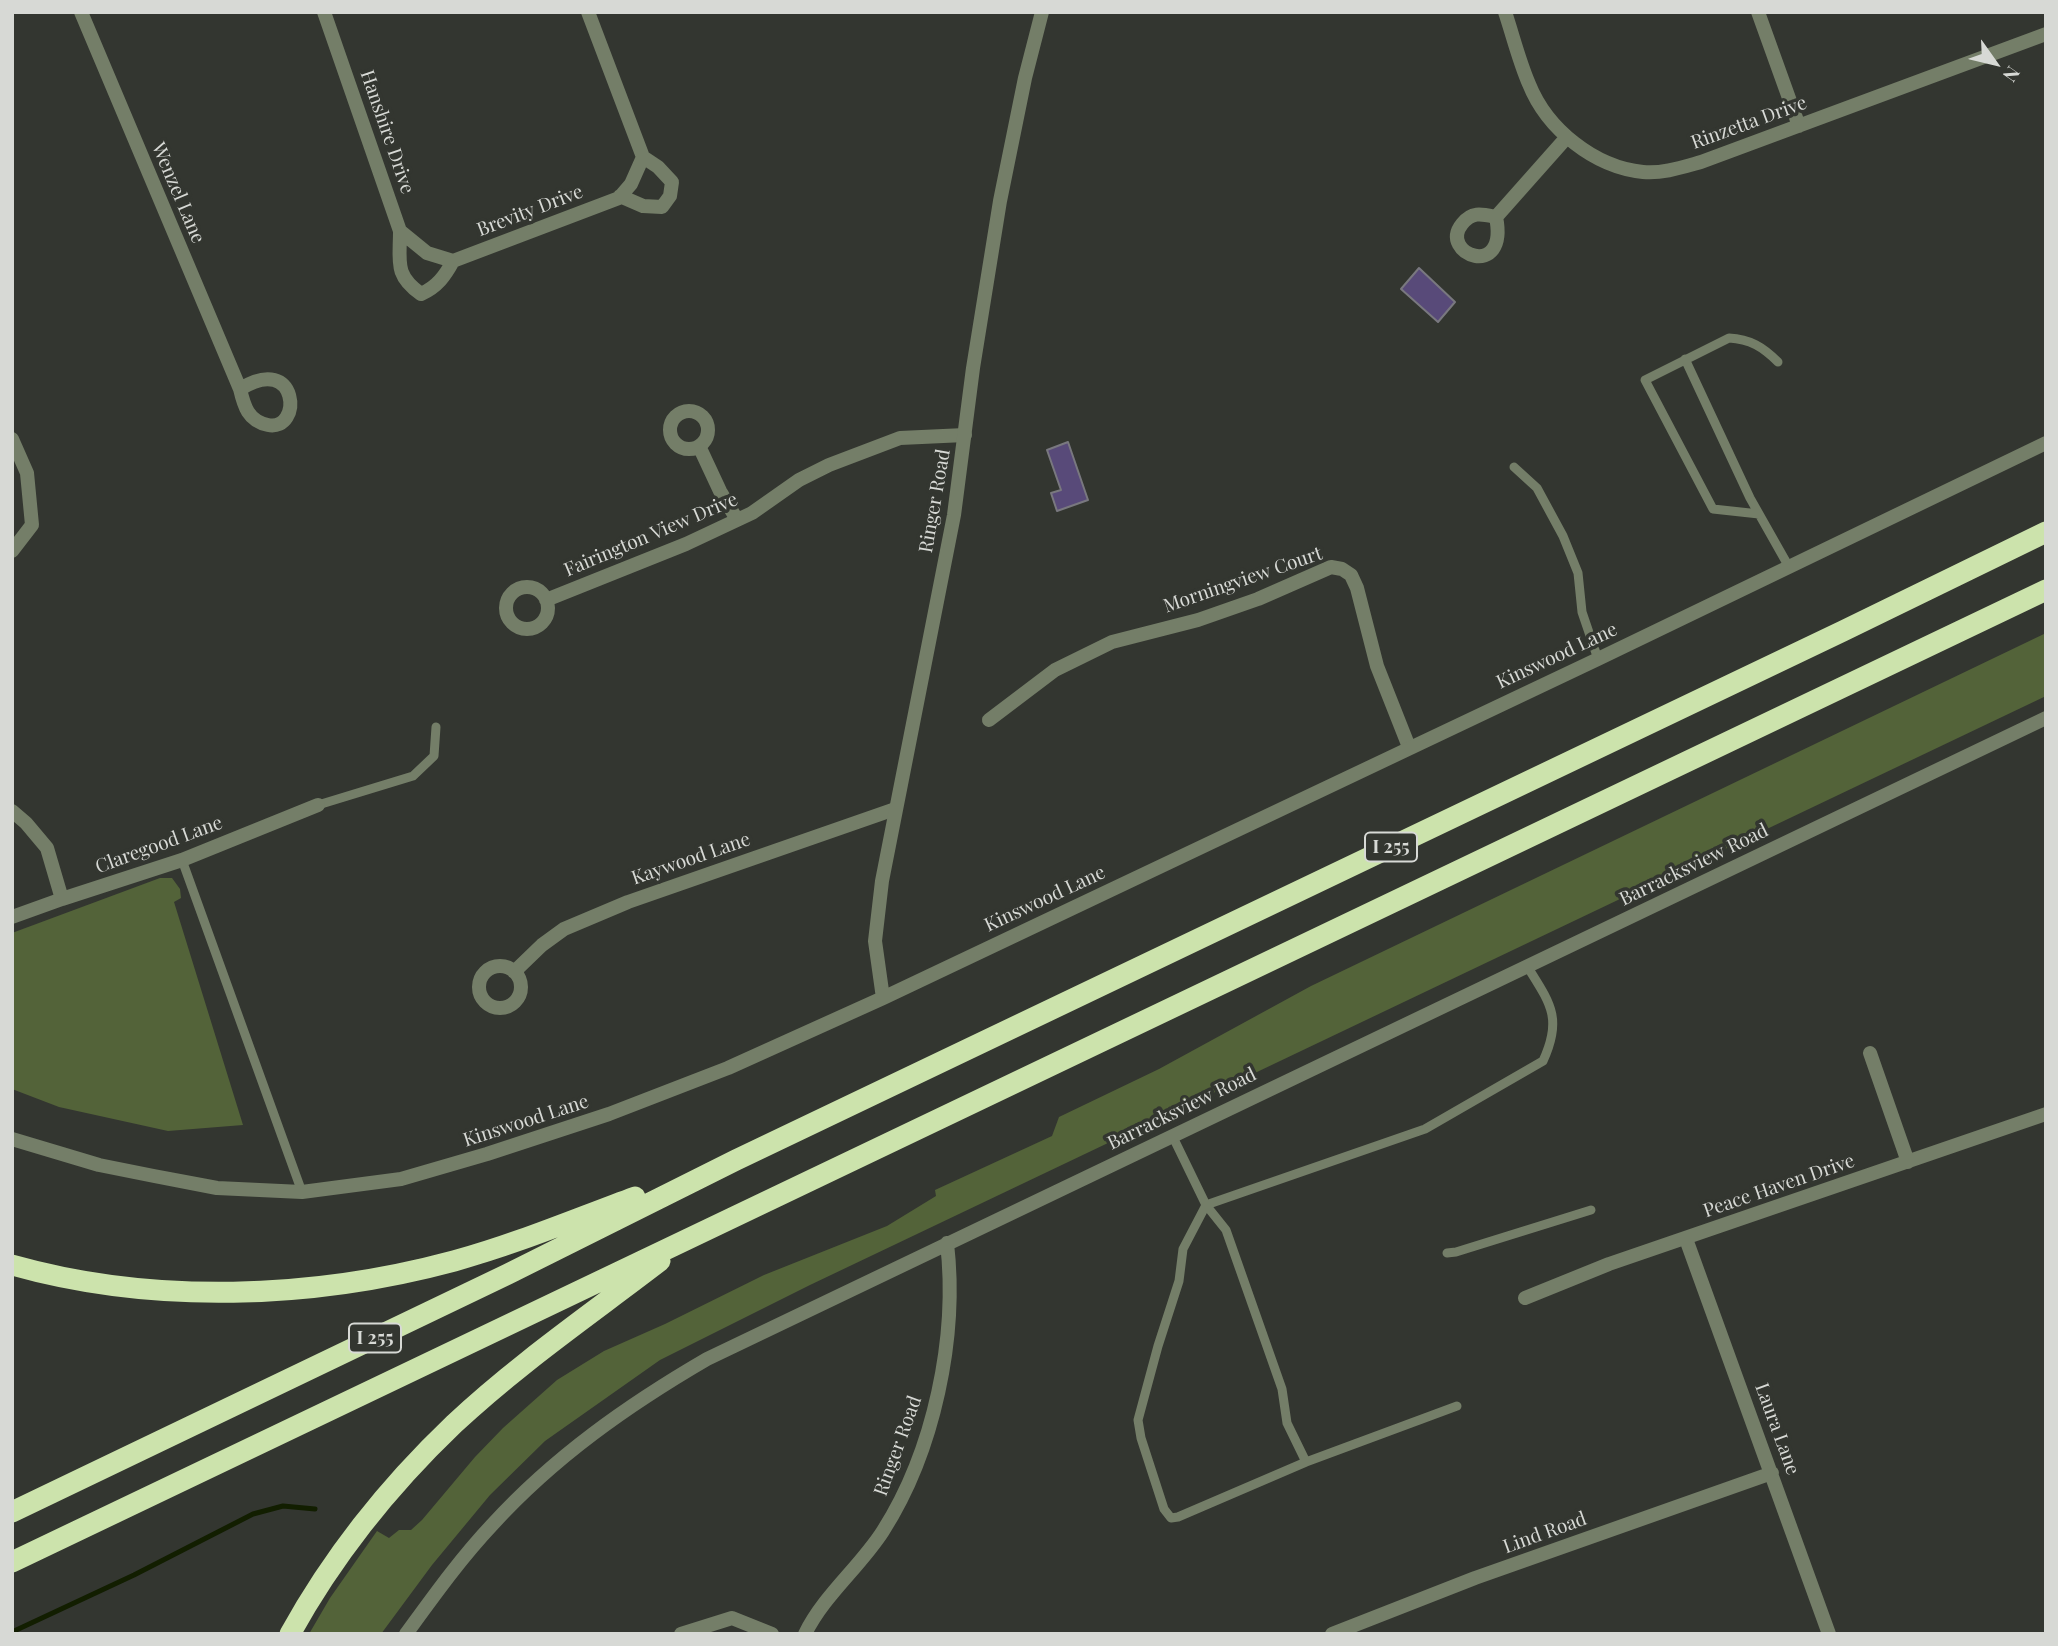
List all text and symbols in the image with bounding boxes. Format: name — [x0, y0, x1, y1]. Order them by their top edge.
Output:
north arrow — [1960, 28, 2030, 98]
text: N — [1998, 62, 2027, 88]
street label: Hanshire Drive — [355, 67, 419, 197]
street label: Rinzetta Drive — [1688, 92, 1810, 154]
street label: Wenzel Lane — [147, 139, 209, 247]
street label: Brevity Drive — [474, 180, 586, 242]
street label: Ringer Road — [915, 447, 955, 555]
street label: Fairington View Drive — [561, 488, 741, 582]
street label: Morningview Court — [1161, 542, 1325, 618]
street label: Kinswood Lane — [1493, 618, 1621, 694]
street label: Claregood Lane — [92, 811, 226, 879]
street label: Barracksview Road — [1616, 819, 1772, 911]
street label: Kaywood Lane — [629, 828, 753, 890]
road number: I 255 — [1365, 832, 1417, 862]
street label: Kinswood Lane — [981, 861, 1109, 937]
street label: Barracksview Road — [1104, 1063, 1260, 1155]
street label: Kinswood Lane — [460, 1090, 592, 1152]
street label: Peace Haven Drive — [1700, 1149, 1858, 1223]
road number: I 255 — [349, 1324, 401, 1352]
street label: Laura Lane — [1750, 1380, 1804, 1478]
street label: Ringer Road — [869, 1393, 927, 1499]
street label: Lind Road — [1500, 1507, 1590, 1559]

